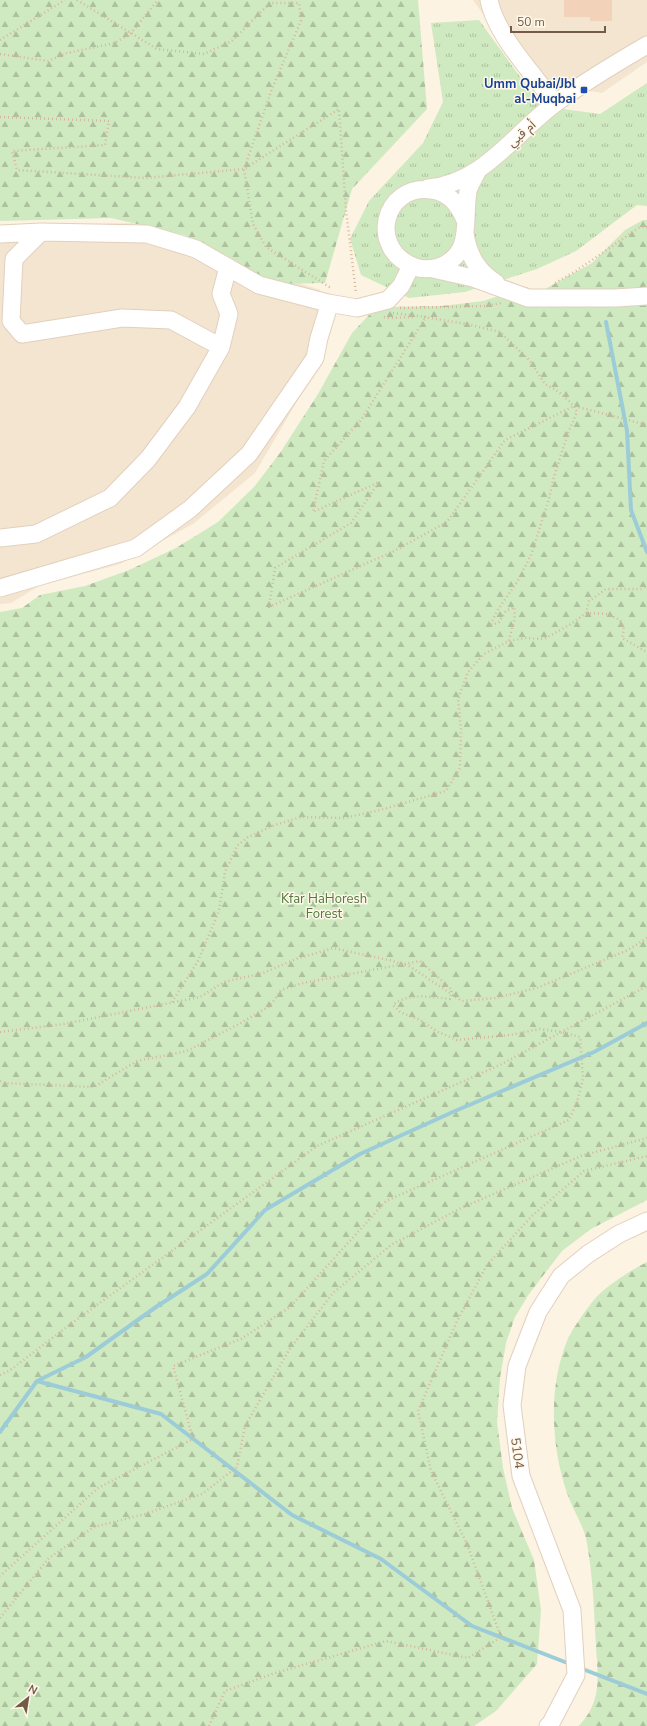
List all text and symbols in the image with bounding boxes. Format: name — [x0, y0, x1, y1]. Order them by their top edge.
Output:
scale bar — [511, 8, 605, 34]
text: 50 m — [517, 14, 545, 30]
place label: Umm Qubai/Jbl al-Muqbai — [484, 75, 577, 108]
marker: Umm Qubai/Jbl al-Muqbai — [579, 85, 589, 95]
street label: أم قبي — [503, 116, 541, 152]
park label: Kfar HaHoresh Forest — [281, 890, 367, 923]
street label: 5104 — [506, 1436, 528, 1470]
north arrow — [8, 1678, 48, 1718]
text: N — [25, 1681, 40, 1698]

